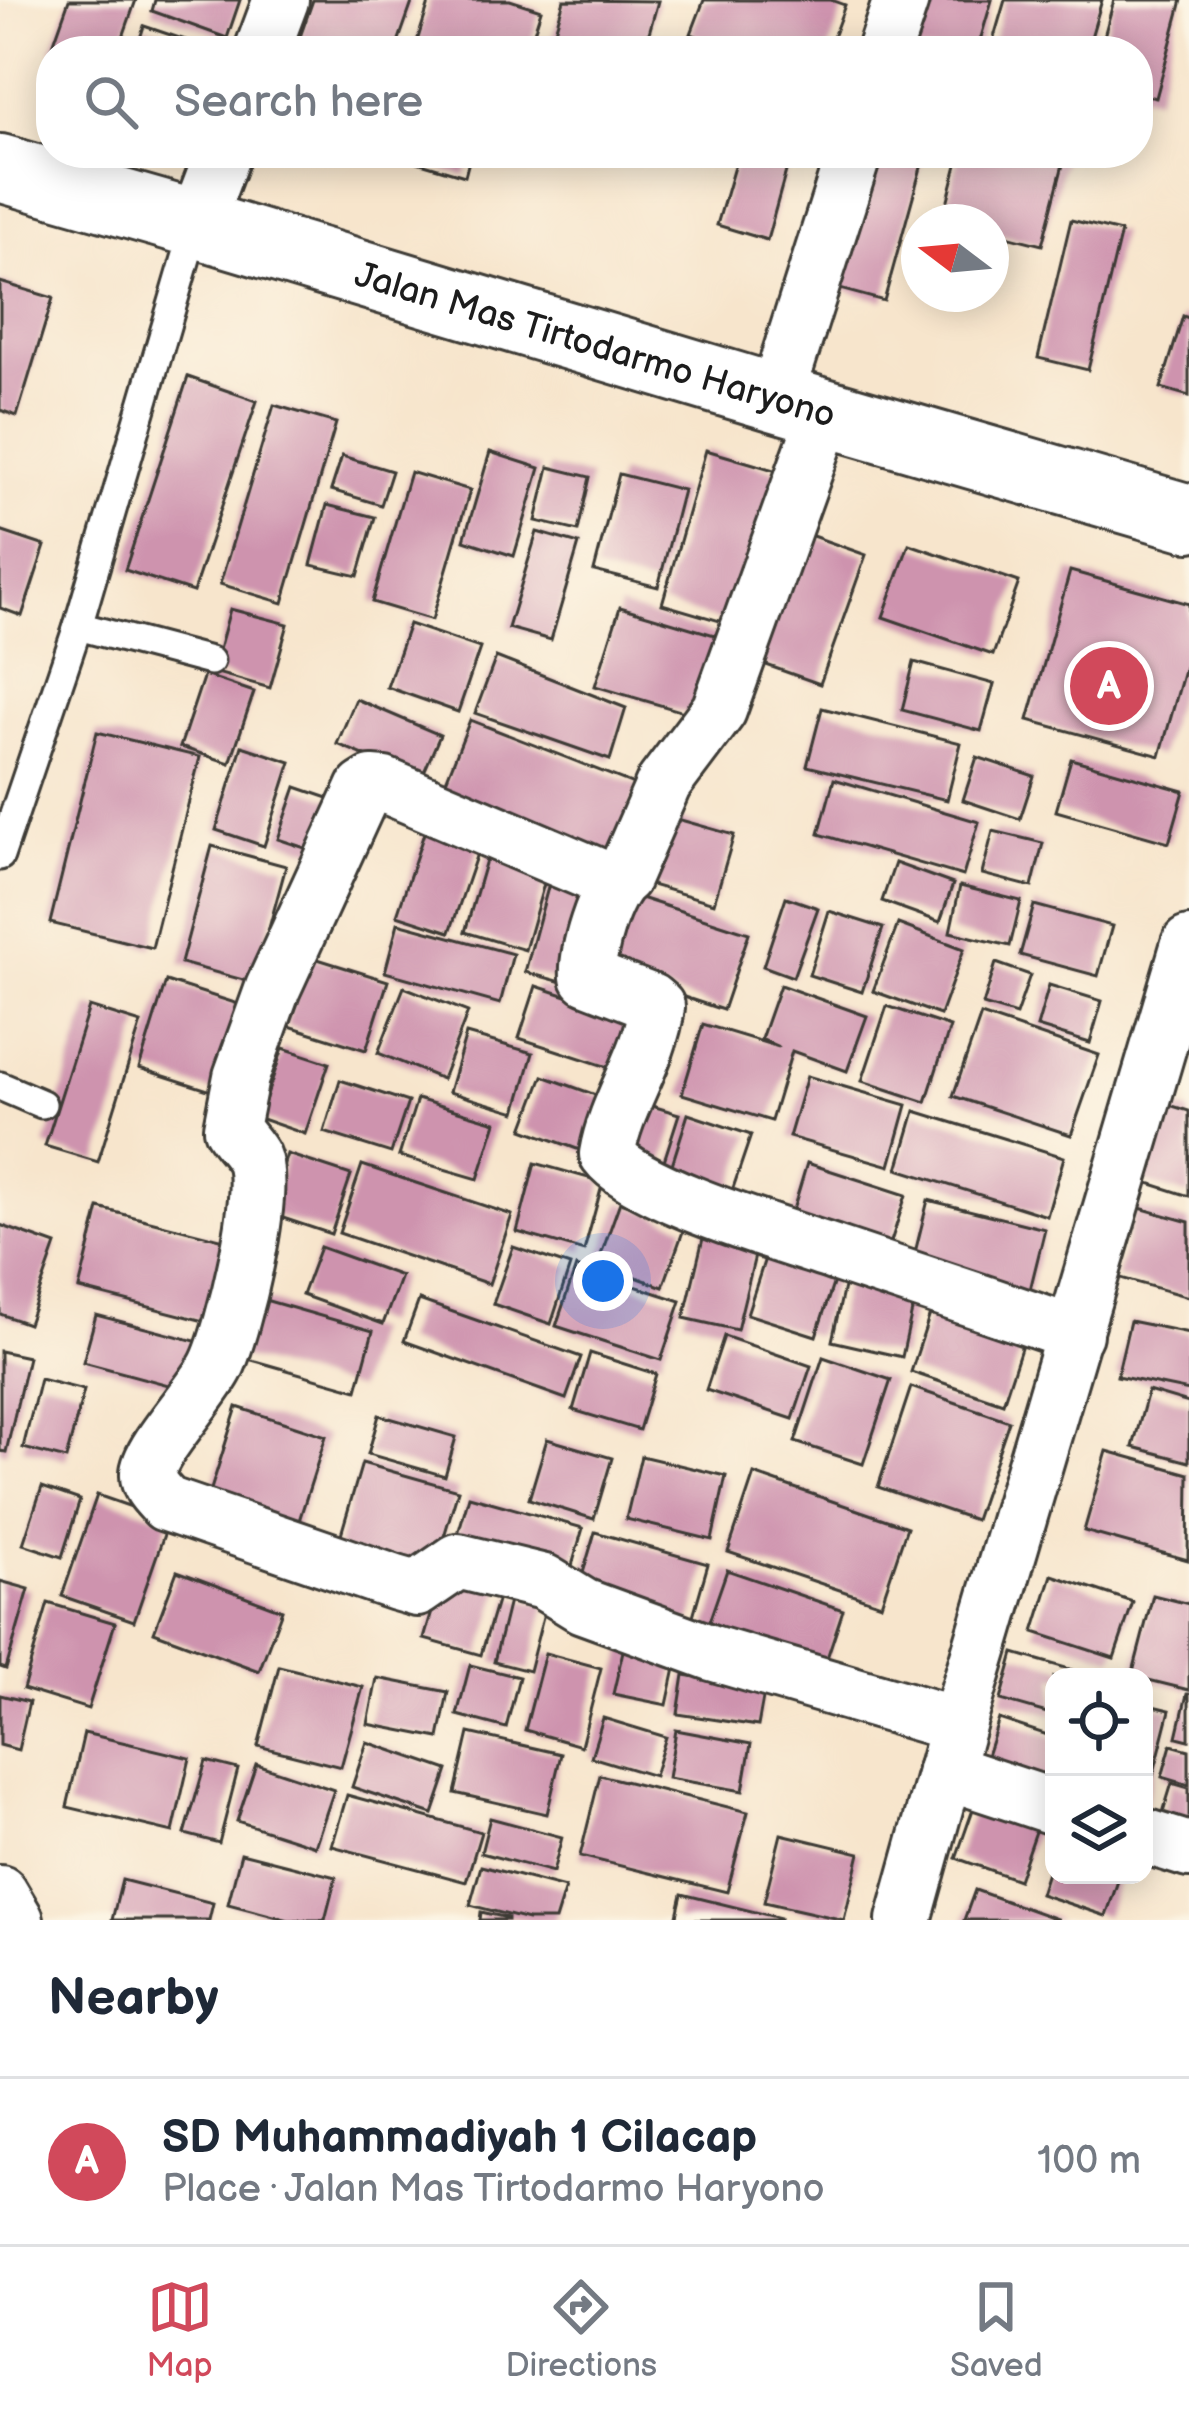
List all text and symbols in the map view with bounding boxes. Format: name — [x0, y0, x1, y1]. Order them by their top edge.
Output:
search box — [36, 36, 1153, 168]
icon: search — [78, 69, 144, 135]
text: Search here — [174, 75, 423, 130]
north arrow — [901, 204, 1009, 312]
street label: Jalan Mas Tirtodarmo Haryono — [350, 254, 840, 438]
pin: A — [1070, 641, 1148, 731]
your location — [573, 1251, 633, 1311]
map controls — [1045, 1668, 1153, 1884]
button: locate — [1045, 1668, 1153, 1776]
button: layers — [1045, 1776, 1153, 1884]
text: Nearby — [48, 1968, 219, 2029]
text: SD Muhammadiyah 1 Cilacap — [162, 2111, 757, 2166]
text: A — [75, 2138, 99, 2185]
text: 100 m — [1037, 2138, 1141, 2185]
text: Place · Jalan Mas Tirtodarmo Haryono — [162, 2166, 825, 2213]
tab: Map — [146, 2274, 213, 2386]
tab: Directions — [505, 2274, 657, 2386]
tab: Saved — [950, 2274, 1043, 2386]

